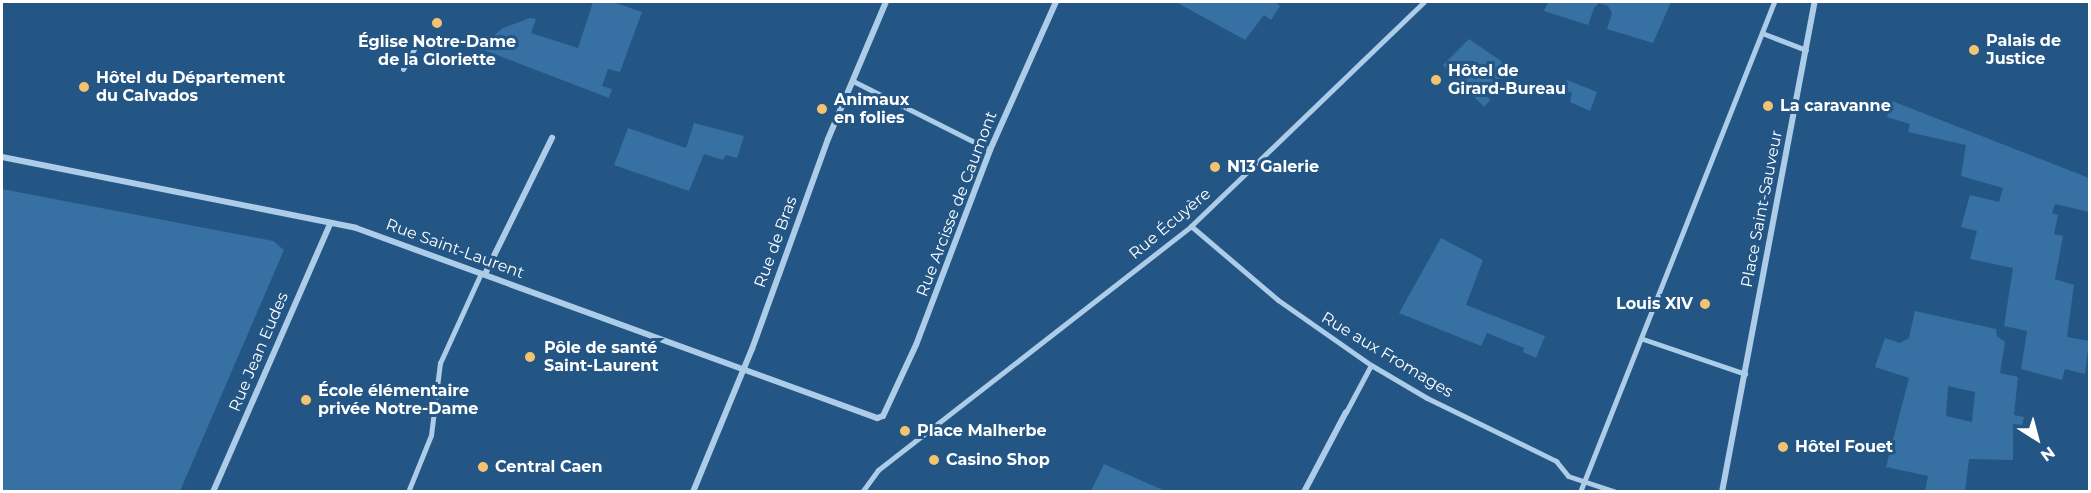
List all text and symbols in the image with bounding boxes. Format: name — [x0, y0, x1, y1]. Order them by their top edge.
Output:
marker: Église Notre-Dame de la Gloriette — [430, 16, 444, 30]
place label: Palais de Justice — [1986, 31, 2061, 69]
place label: Église Notre-Dame de la Gloriette — [358, 32, 516, 70]
marker: Palais de Justice — [1967, 43, 1981, 57]
place label: Hôtel de Girard-Bureau — [1448, 61, 1566, 99]
place label: Hôtel du Département du Calvados — [96, 68, 285, 106]
marker: Hôtel de Girard-Bureau — [1429, 73, 1443, 87]
marker: Hôtel du Département du Calvados — [77, 80, 91, 94]
place label: Animaux en folies — [834, 90, 909, 128]
place label: La caravanne — [1780, 96, 1891, 116]
marker: La caravanne — [1761, 99, 1775, 113]
marker: Animaux en folies — [815, 102, 829, 116]
street label: Rue Arcisse de Caumont — [913, 109, 1001, 299]
street label: Place Saint-Sauveur — [1737, 129, 1787, 289]
place label: N13 Galerie — [1227, 157, 1319, 177]
marker: N13 Galerie — [1208, 160, 1222, 174]
street label: Rue Écuyère — [1125, 184, 1215, 264]
street label: Rue de Bras — [751, 194, 801, 290]
street label: Rue Saint-Laurent — [383, 215, 527, 283]
street label: Rue Jean Eudes — [225, 289, 293, 415]
place label: Louis XIV — [1616, 294, 1693, 314]
marker: Louis XIV — [1698, 297, 1712, 311]
street label: Rue aux Fromages — [1318, 308, 1456, 402]
place label: Pôle de santé Saint-Laurent — [544, 338, 658, 376]
marker: Pôle de santé Saint-Laurent — [521, 348, 539, 366]
place label: École élémentaire privée Notre-Dame — [318, 381, 478, 419]
marker: École élémentaire privée Notre-Dame — [299, 393, 313, 407]
north arrow — [2007, 409, 2067, 469]
place label: Place Malherbe — [917, 421, 1047, 441]
marker: Place Malherbe — [898, 424, 912, 438]
place label: Hôtel Fouet — [1795, 437, 1893, 457]
marker: Hôtel Fouet — [1776, 440, 1790, 454]
text: N — [2037, 442, 2059, 465]
place label: Casino Shop — [946, 450, 1050, 470]
marker: Casino Shop — [927, 453, 941, 467]
place label: Central Caen — [495, 457, 602, 477]
marker: Central Caen — [476, 460, 490, 474]

